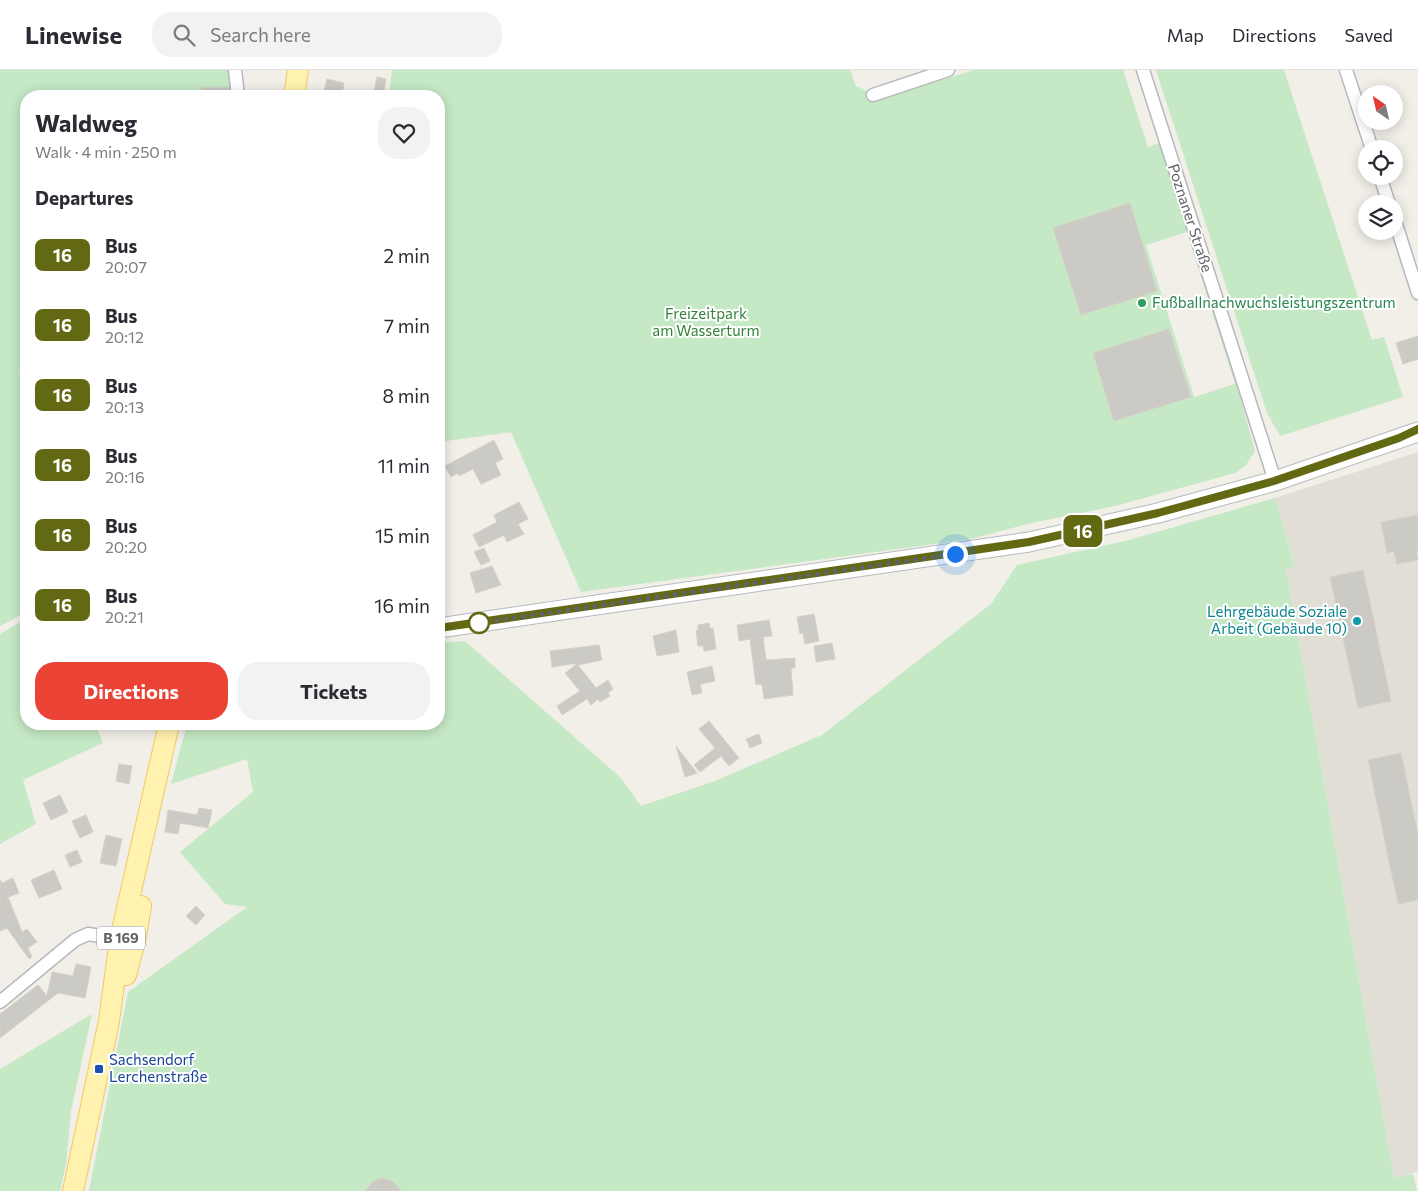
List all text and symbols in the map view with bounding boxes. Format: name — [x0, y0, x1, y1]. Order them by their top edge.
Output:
search box — [152, 12, 502, 57]
text: Linewise — [25, 20, 122, 49]
icon: search — [170, 21, 198, 49]
text: Search here — [210, 23, 311, 46]
text: Map — [1167, 24, 1204, 46]
text: Directions — [1232, 24, 1316, 46]
text: Saved — [1344, 24, 1393, 46]
north arrow — [1358, 85, 1402, 130]
map controls — [1358, 85, 1403, 240]
button: heart — [378, 107, 430, 159]
text: Waldweg — [35, 108, 137, 137]
button: locate — [1358, 140, 1403, 185]
text: Walk · 4 min · 250 m — [35, 142, 177, 161]
street label: Poznaner Straße — [1165, 161, 1217, 274]
text: Departures — [35, 186, 133, 209]
button: layers — [1358, 195, 1403, 240]
text: Bus — [105, 234, 137, 257]
text: 16 — [53, 244, 72, 266]
text: 2 min — [383, 244, 430, 267]
text: 20:07 — [105, 257, 147, 276]
place label: Fußballnachwuchsleistungszentrum — [1152, 293, 1396, 311]
marker: Fußballnachwuchsleistungszentrum — [1136, 297, 1148, 309]
text: Bus — [105, 304, 137, 327]
park label: Freizeitpark am Wasserturm — [652, 304, 760, 339]
text: 16 — [53, 314, 72, 336]
text: 7 min — [384, 314, 430, 337]
text: 20:12 — [105, 327, 144, 346]
text: Bus — [105, 374, 137, 397]
text: 16 — [53, 384, 72, 406]
text: 8 min — [382, 384, 430, 407]
text: 20:13 — [105, 397, 144, 416]
text: Bus — [105, 444, 137, 467]
text: 16 — [53, 454, 72, 476]
text: 11 min — [378, 454, 430, 477]
text: 20:16 — [105, 467, 145, 486]
text: Bus — [105, 514, 137, 537]
line badge: 16 — [1060, 515, 1106, 547]
text: 16 — [1073, 520, 1093, 542]
text: 16 — [53, 524, 72, 546]
text: 15 min — [375, 524, 430, 547]
text: 20:20 — [105, 537, 147, 556]
your location — [943, 542, 968, 567]
text: Bus — [105, 584, 137, 607]
text: 16 — [53, 594, 72, 616]
text: 16 min — [374, 594, 430, 617]
place label: Lehrgebäude Soziale Arbeit (Gebäude 10) — [1207, 602, 1347, 637]
text: 20:21 — [105, 607, 144, 626]
unlabelled marker — [468, 612, 490, 634]
marker: Lehrgebäude Soziale Arbeit (Gebäude 10) — [1351, 615, 1363, 627]
button: Directions — [35, 662, 228, 720]
button: Tickets — [238, 662, 430, 720]
road number: B 169 — [97, 926, 145, 950]
place label: Sachsendorf Lerchenstraße — [109, 1050, 207, 1085]
marker: Sachsendorf Lerchenstraße — [93, 1063, 105, 1075]

